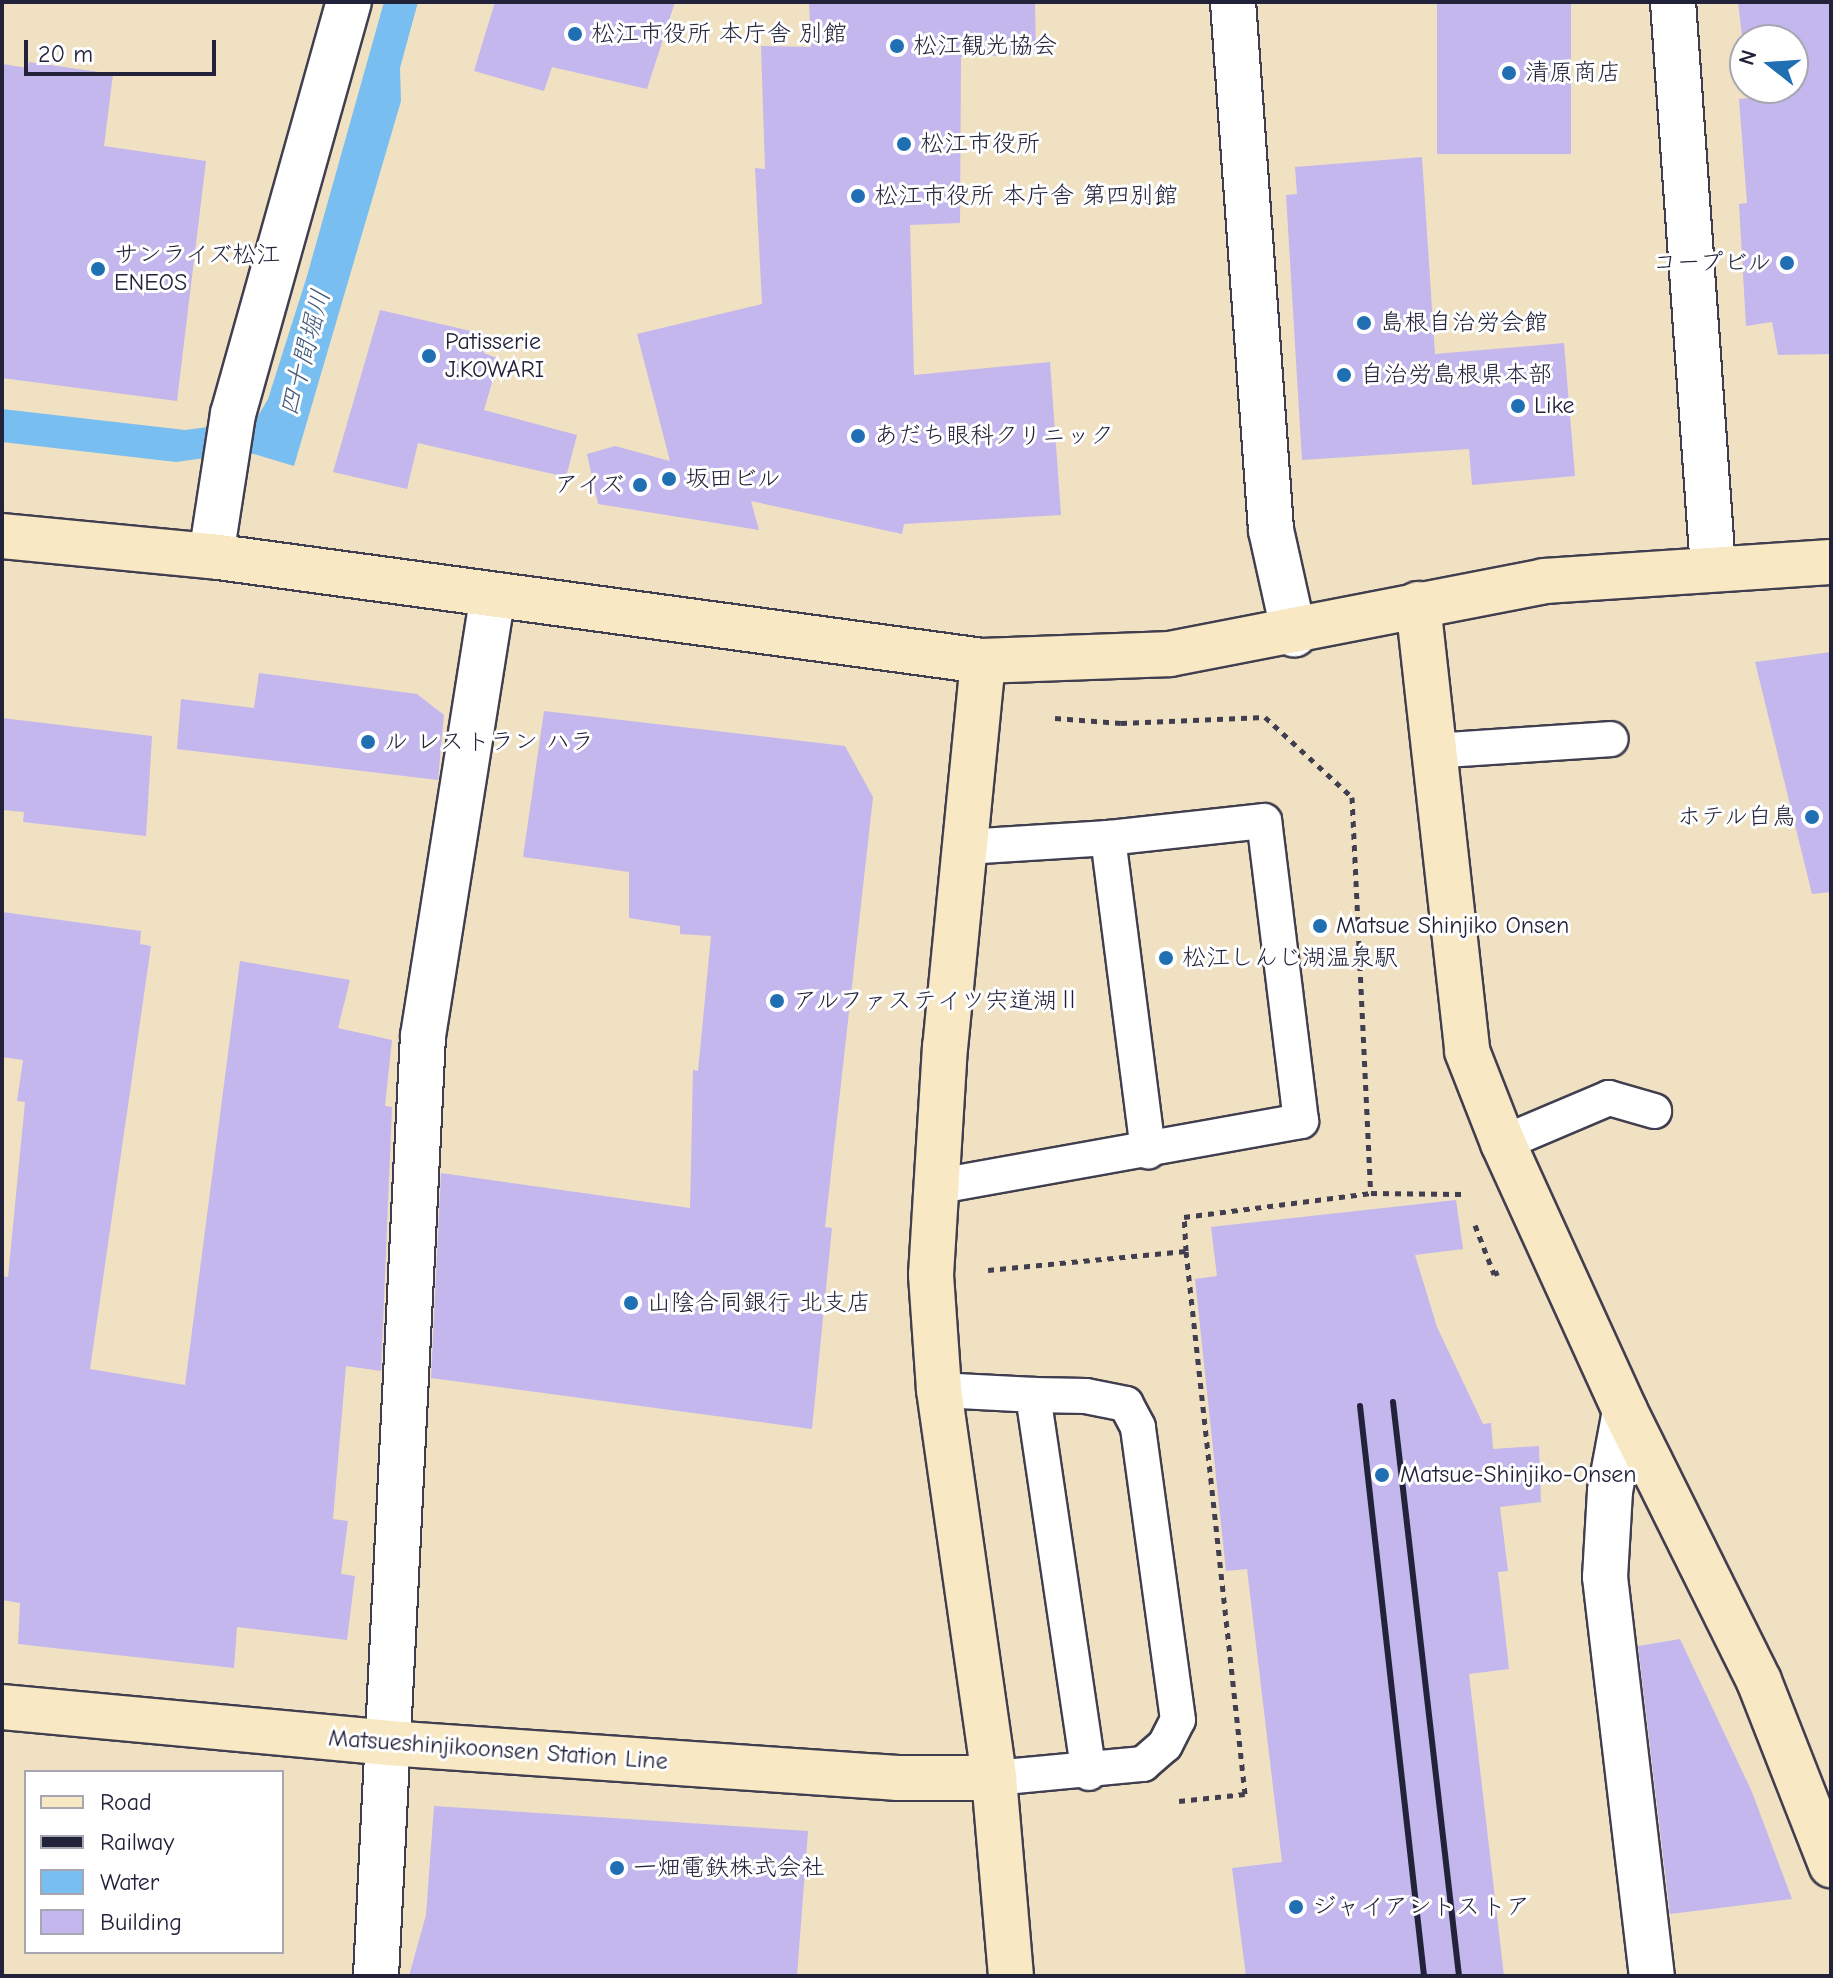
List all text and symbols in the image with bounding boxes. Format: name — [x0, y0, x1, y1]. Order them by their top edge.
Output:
place label: 松江市役所 本庁舎 別館 — [591, 20, 847, 48]
scale bar — [28, 24, 220, 74]
north arrow — [1729, 24, 1809, 104]
marker: 松江市役所 本庁舎 別館 — [566, 25, 584, 43]
place label: 松江観光協会 — [913, 32, 1057, 60]
marker: 松江観光協会 — [888, 37, 906, 55]
text: 20 m — [38, 40, 93, 68]
text: N — [1733, 47, 1762, 68]
place label: 清原商店 — [1525, 59, 1621, 87]
marker: 清原商店 — [1500, 64, 1518, 82]
place label: 松江市役所 — [920, 130, 1040, 158]
marker: 松江市役所 — [895, 135, 913, 153]
place label: 松江市役所 本庁舎 第四別館 — [874, 182, 1178, 210]
marker: 松江市役所 本庁舎 第四別館 — [849, 187, 867, 205]
place label: サンライズ松江 ENEOS — [114, 241, 282, 297]
place label: コープビル — [1651, 249, 1771, 277]
marker: コープビル — [1778, 254, 1796, 272]
marker: サンライズ松江 ENEOS — [89, 260, 107, 278]
water label: 四十間堀川 — [274, 286, 338, 420]
place label: 島根自治労会館 — [1380, 309, 1548, 337]
marker: 島根自治労会館 — [1355, 314, 1373, 332]
place label: Patisserie J.KOWARI — [445, 328, 544, 384]
marker: Patisserie J.KOWARI — [420, 347, 438, 365]
place label: 自治労島根県本部 — [1360, 361, 1552, 389]
marker: 自治労島根県本部 — [1335, 366, 1353, 384]
place label: Like — [1534, 392, 1575, 420]
marker: Like — [1509, 397, 1527, 415]
place label: あだち眼科クリニック — [874, 422, 1114, 450]
marker: あだち眼科クリニック — [849, 427, 867, 445]
place label: 坂田ビル — [685, 465, 781, 493]
marker: 坂田ビル — [660, 470, 678, 488]
place label: アイズ — [552, 471, 624, 499]
marker: アイズ — [631, 476, 649, 494]
place label: ル レストラン ハラ — [384, 728, 592, 756]
marker: ル レストラン ハラ — [359, 733, 377, 751]
place label: ホテル白鳥 — [1676, 803, 1796, 831]
marker: ホテル白鳥 — [1803, 808, 1821, 826]
place label: Matsue Shinjiko Onsen — [1336, 912, 1569, 940]
marker: Matsue Shinjiko Onsen — [1311, 917, 1329, 935]
place label: 松江しんじ湖温泉駅 — [1182, 944, 1398, 972]
marker: 松江しんじ湖温泉駅 — [1157, 949, 1175, 967]
place label: アルファステイツ宍道湖Ⅱ — [793, 987, 1081, 1015]
marker: アルファステイツ宍道湖Ⅱ — [768, 992, 786, 1010]
place label: 山陰合同銀行 北支店 — [647, 1289, 871, 1317]
marker: 山陰合同銀行 北支店 — [622, 1294, 640, 1312]
place label: Matsue-Shinjiko-Onsen — [1400, 1461, 1637, 1489]
marker: Matsue-Shinjiko-Onsen — [1371, 1464, 1393, 1486]
street label: Matsueshinjikoonsen Station Line — [327, 1724, 669, 1776]
legend — [24, 1770, 284, 1954]
text: Road — [100, 1788, 152, 1816]
text: Railway — [100, 1828, 174, 1856]
place label: 一畑電鉄株式会社 — [633, 1854, 825, 1882]
marker: 一畑電鉄株式会社 — [608, 1859, 626, 1877]
text: Water — [100, 1868, 159, 1896]
place label: ジャイアントストア — [1312, 1893, 1528, 1921]
marker: ジャイアントストア — [1287, 1898, 1305, 1916]
text: Building — [100, 1908, 182, 1936]

